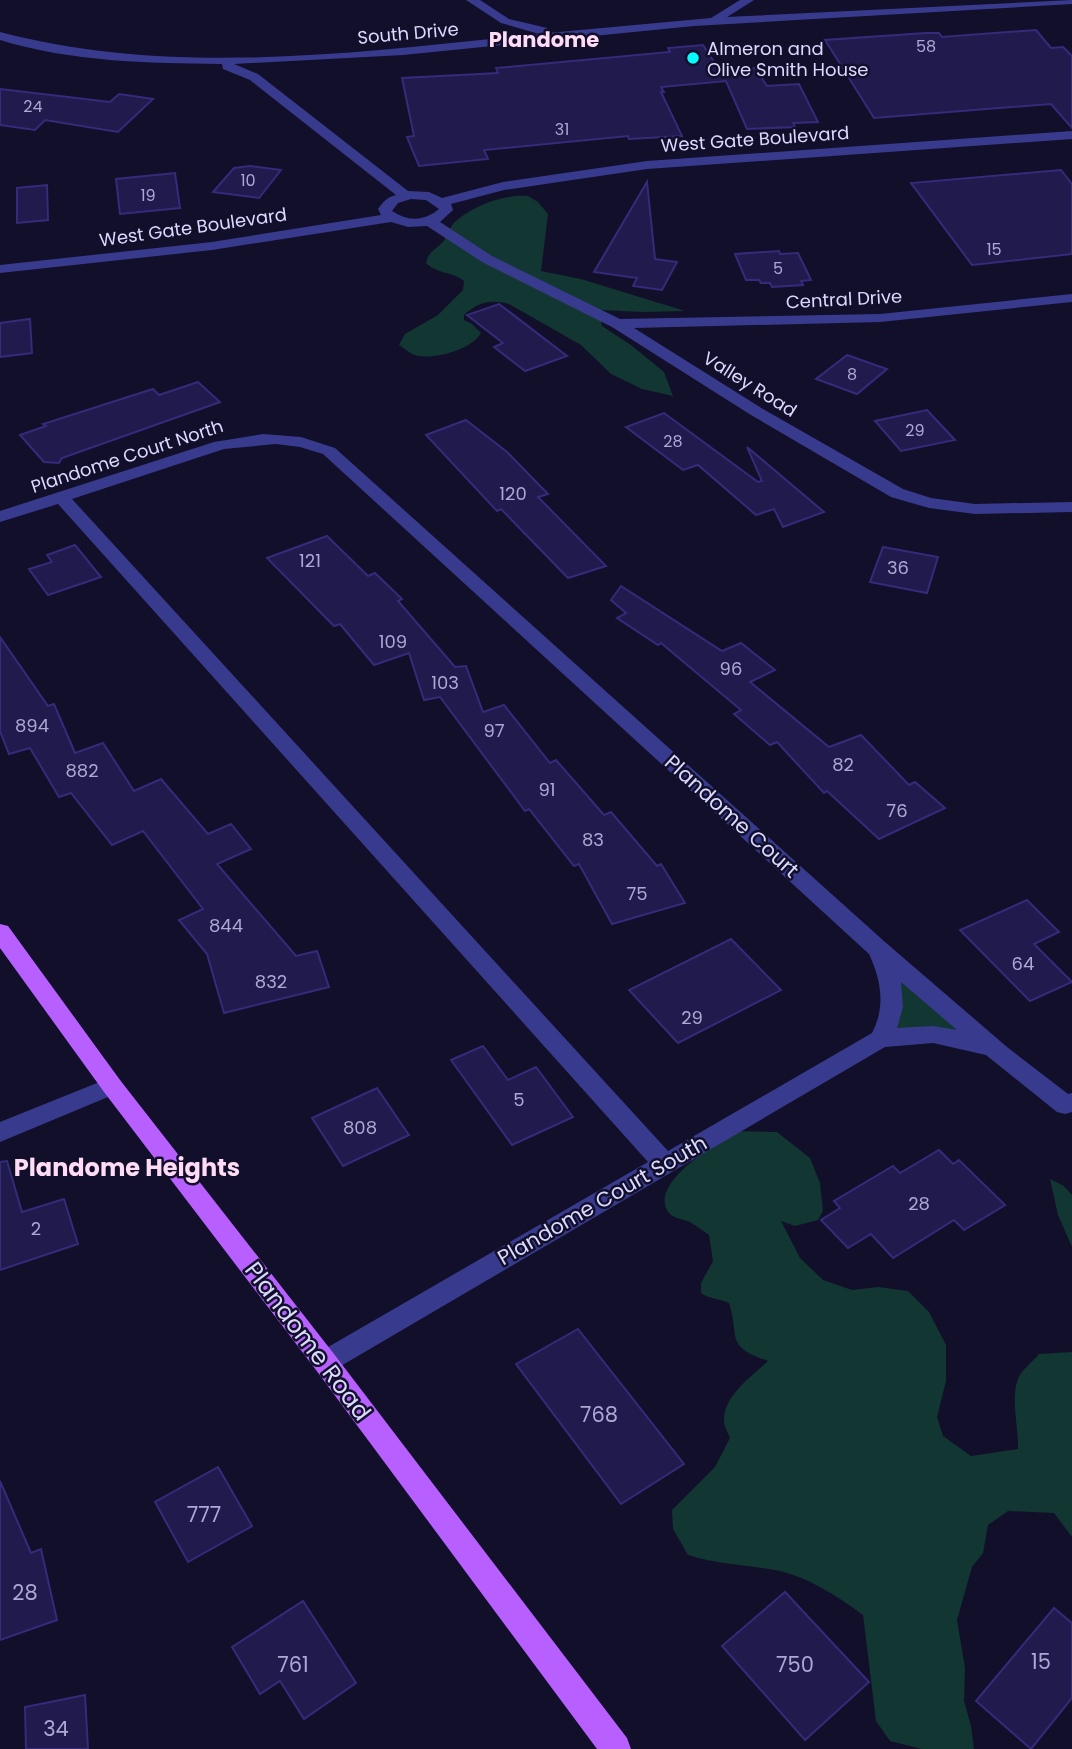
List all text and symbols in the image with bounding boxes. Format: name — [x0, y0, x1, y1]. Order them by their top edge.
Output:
street label: South Drive — [356, 16, 460, 50]
district label: Plandome — [489, 25, 599, 54]
house number: 58 — [916, 35, 936, 58]
place label: Almeron and Olive Smith House — [707, 36, 869, 82]
marker: Almeron and Olive Smith House — [685, 50, 701, 66]
house number: 24 — [23, 95, 43, 118]
house number: 31 — [555, 118, 569, 141]
street label: West Gate Boulevard — [660, 120, 850, 158]
house number: 10 — [240, 169, 256, 192]
house number: 19 — [140, 184, 156, 207]
street label: West Gate Boulevard — [98, 201, 288, 253]
house number: 15 — [986, 238, 1002, 261]
house number: 5 — [773, 257, 783, 280]
street label: Central Drive — [785, 283, 903, 315]
street label: Valley Road — [698, 345, 802, 423]
house number: 8 — [847, 363, 857, 386]
street label: Plandome Court North — [28, 413, 226, 499]
house number: 29 — [905, 419, 925, 442]
house number: 28 — [663, 430, 683, 453]
house number: 120 — [499, 481, 527, 506]
house number: 121 — [299, 548, 321, 573]
house number: 36 — [887, 555, 909, 580]
house number: 109 — [379, 629, 407, 654]
house number: 96 — [720, 656, 742, 681]
house number: 103 — [431, 670, 459, 695]
house number: 894 — [15, 713, 49, 738]
house number: 97 — [483, 718, 505, 743]
street label: Plandome Court — [659, 748, 805, 884]
house number: 82 — [832, 752, 854, 777]
house number: 882 — [65, 758, 99, 783]
house number: 91 — [538, 777, 556, 802]
house number: 76 — [886, 798, 908, 823]
house number: 83 — [582, 827, 604, 852]
house number: 75 — [626, 881, 648, 906]
house number: 844 — [209, 913, 243, 938]
house number: 64 — [1012, 951, 1034, 976]
house number: 832 — [255, 969, 287, 994]
house number: 29 — [681, 1005, 703, 1030]
house number: 5 — [513, 1087, 525, 1112]
house number: 808 — [343, 1115, 377, 1140]
street label: Plandome Court South — [492, 1128, 712, 1272]
district label: Plandome Heights — [14, 1151, 240, 1184]
house number: 28 — [908, 1191, 930, 1216]
house number: 2 — [31, 1216, 41, 1241]
street label: Plandome Road — [237, 1255, 379, 1427]
house number: 768 — [580, 1400, 618, 1429]
house number: 777 — [187, 1500, 221, 1529]
house number: 28 — [12, 1578, 38, 1607]
house number: 15 — [1031, 1647, 1051, 1676]
house number: 761 — [277, 1650, 309, 1679]
house number: 750 — [776, 1650, 814, 1679]
house number: 34 — [43, 1714, 69, 1743]

